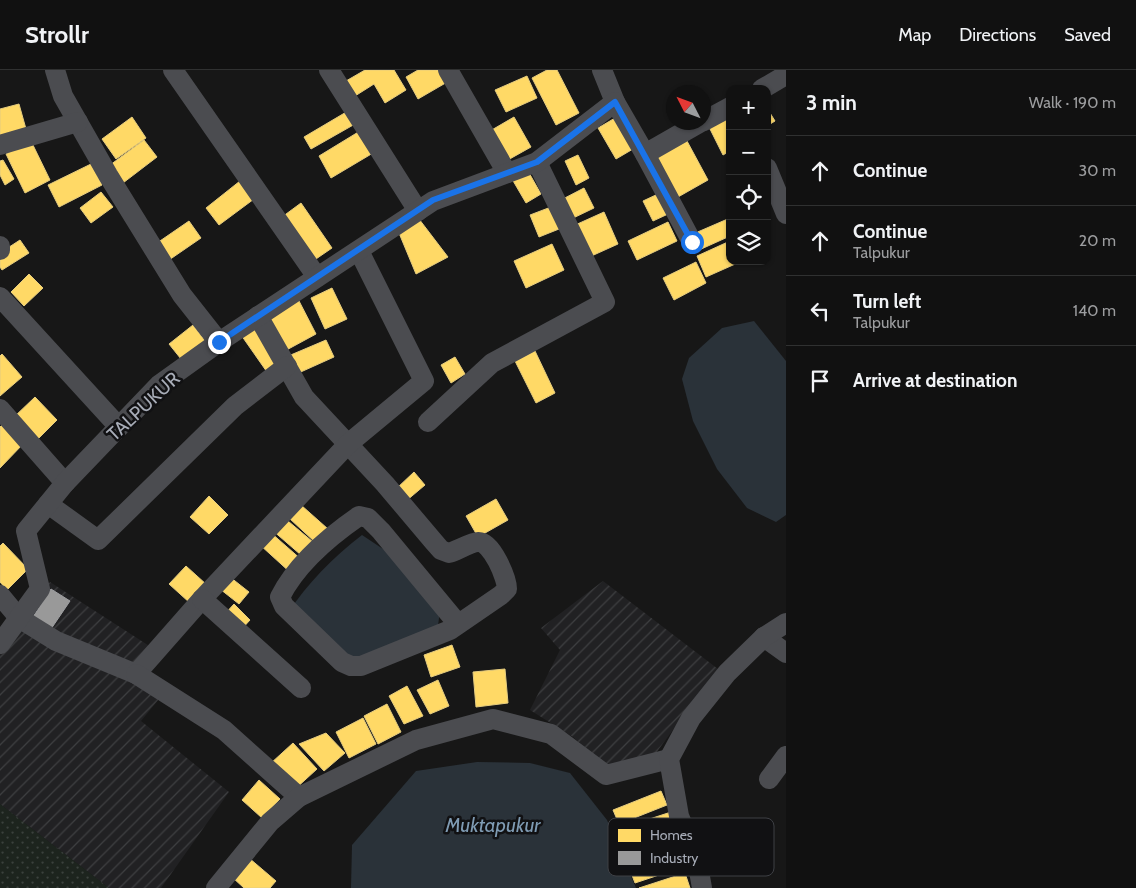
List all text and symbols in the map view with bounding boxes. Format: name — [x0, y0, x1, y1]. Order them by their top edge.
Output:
text: Strollr — [25, 20, 89, 49]
text: Map — [898, 24, 931, 46]
text: Directions — [959, 24, 1036, 46]
text: Saved — [1064, 24, 1111, 46]
north arrow — [666, 85, 711, 130]
map controls — [726, 85, 771, 265]
button: + — [726, 85, 771, 130]
text: 3 min — [806, 90, 857, 115]
text: Walk · 190 m — [1029, 93, 1116, 112]
button: − — [726, 130, 771, 175]
icon: ahead — [806, 157, 834, 185]
text: Continue — [853, 159, 927, 182]
text: 30 m — [1079, 161, 1116, 180]
button: locate — [726, 175, 771, 220]
button: layers — [726, 220, 771, 265]
text: Continue — [853, 220, 927, 243]
icon: ahead — [806, 227, 834, 255]
route start — [681, 231, 704, 254]
text: 20 m — [1079, 231, 1116, 250]
text: Talpukur — [853, 243, 910, 262]
text: Turn left — [853, 290, 921, 313]
icon: left — [806, 297, 834, 325]
text: 140 m — [1073, 301, 1116, 320]
text: Talpukur — [853, 313, 910, 332]
route end — [208, 331, 231, 354]
street label: TALPUKUR — [102, 367, 185, 446]
icon: arrive — [806, 367, 834, 395]
text: Arrive at destination — [853, 369, 1017, 392]
water label: Muktapukur — [444, 813, 541, 837]
legend — [608, 818, 774, 876]
text: Homes — [650, 826, 693, 844]
text: Industry — [650, 849, 698, 867]

